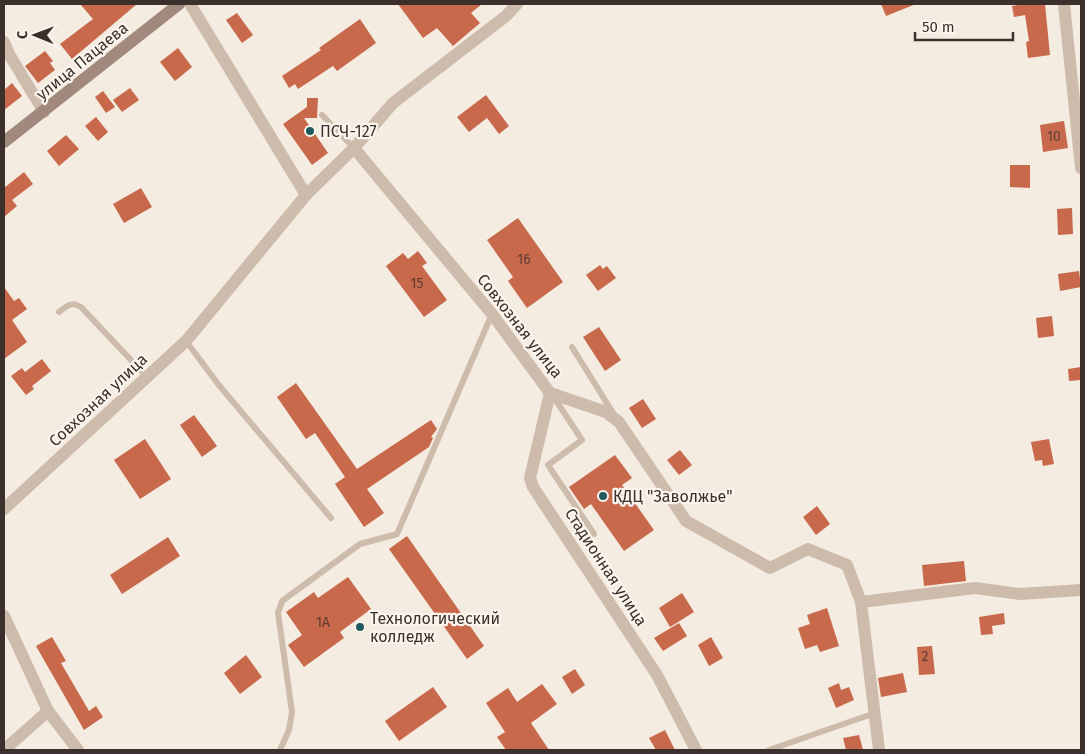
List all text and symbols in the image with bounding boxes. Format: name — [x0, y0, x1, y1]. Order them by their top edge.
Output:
north arrow — [10, 10, 60, 60]
scale bar — [915, 10, 1012, 42]
street label: улица Пацаева — [32, 18, 132, 104]
text: 50 m — [922, 18, 955, 36]
text: С — [14, 31, 31, 39]
place label: ПСЧ-127 — [320, 122, 377, 141]
marker: ПСЧ-127 — [304, 125, 316, 137]
house number: 10 — [1047, 128, 1061, 145]
house number: 16 — [517, 251, 531, 268]
street label: Совхозная улица — [473, 270, 567, 382]
house number: 15 — [410, 275, 424, 292]
street label: Совхозная улица — [45, 350, 151, 450]
place label: КДЦ "Заволжье" — [613, 487, 733, 506]
marker: КДЦ "Заволжье" — [597, 490, 609, 502]
street label: Стадионная улица — [561, 505, 651, 629]
place label: Технологический колледж — [370, 609, 500, 646]
house number: 1А — [316, 614, 330, 631]
marker: Технологический колледж — [354, 621, 366, 633]
house number: 2 — [922, 648, 929, 665]

